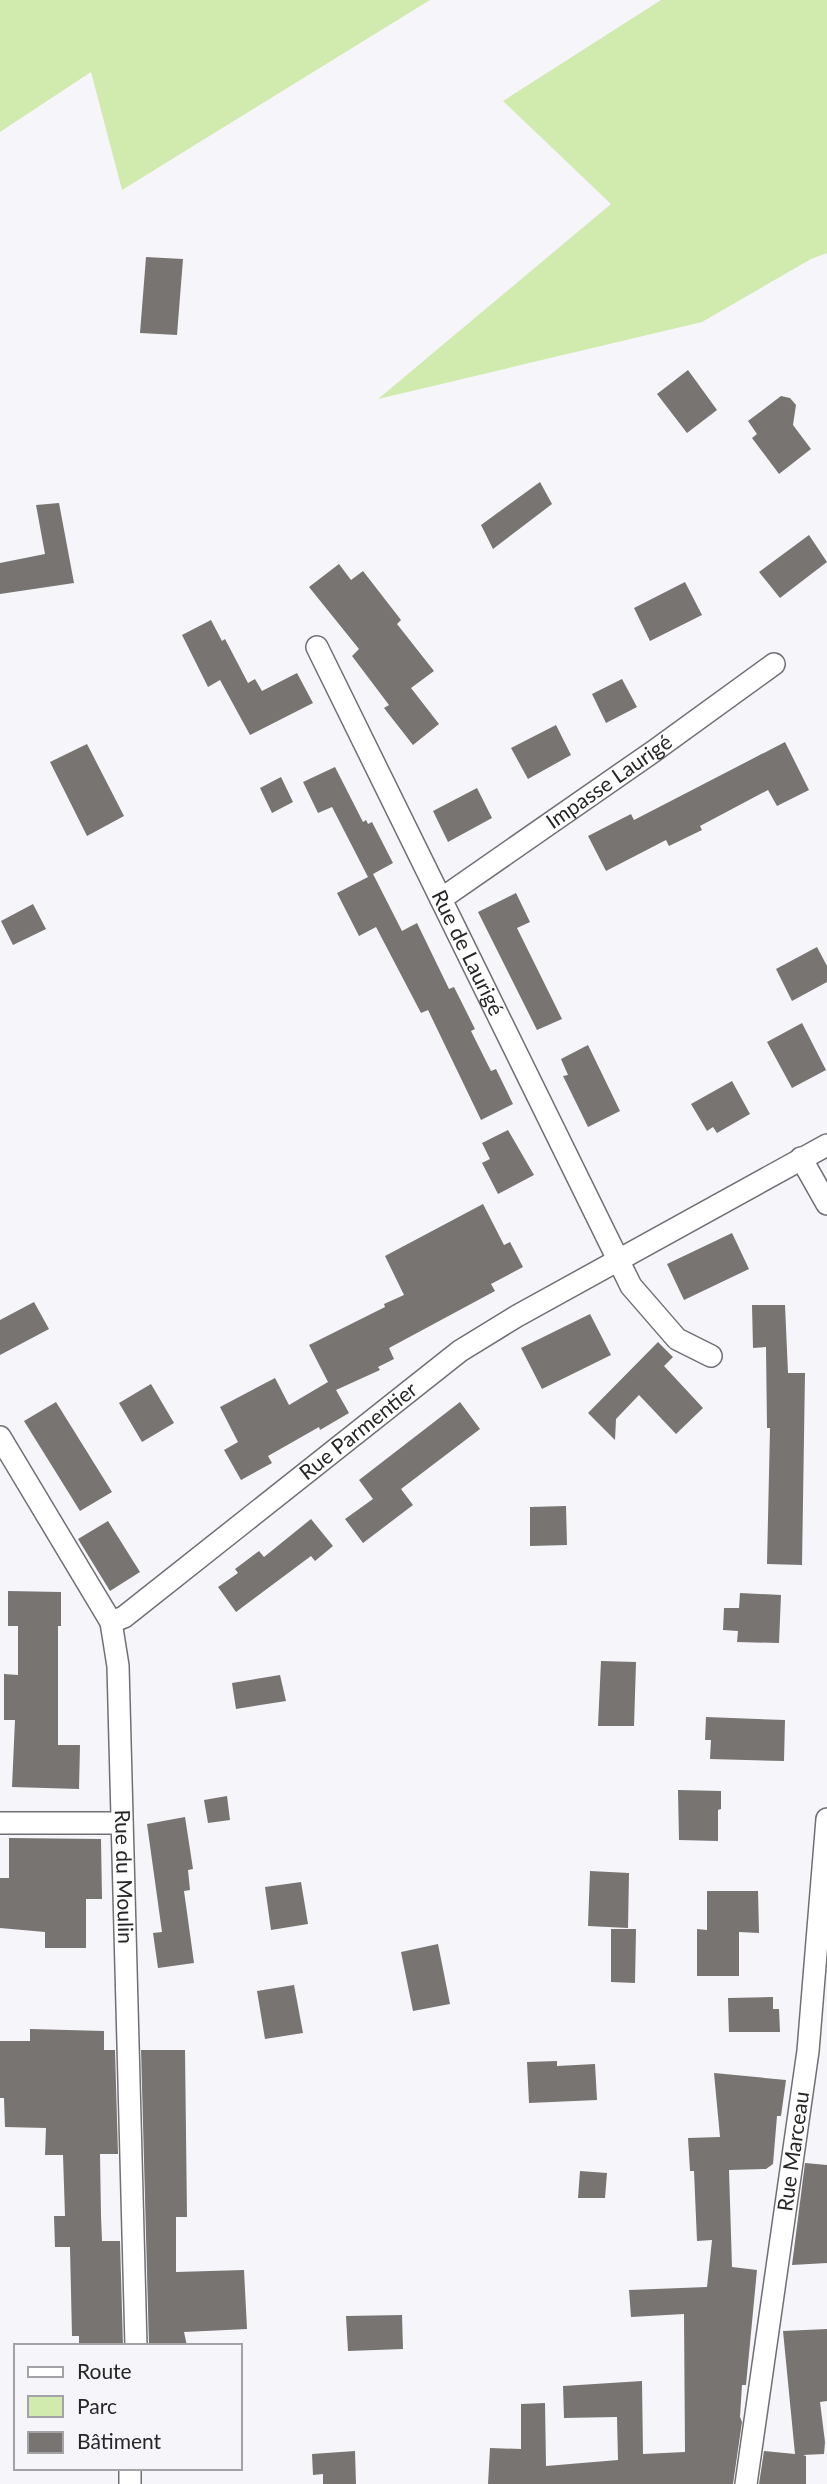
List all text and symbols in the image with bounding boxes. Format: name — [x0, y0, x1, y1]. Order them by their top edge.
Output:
street label: Impasse Laurigé — [541, 728, 676, 833]
street label: Rue de Laurigé — [427, 886, 510, 1019]
street label: Rue Parmentier — [294, 1376, 422, 1484]
street label: Rue du Moulin — [111, 1809, 139, 1944]
street label: Rue Marceau — [771, 2090, 813, 2213]
legend — [14, 2344, 242, 2470]
text: Route — [77, 2358, 132, 2383]
text: Parc — [77, 2393, 117, 2418]
text: Bâtiment — [77, 2428, 162, 2453]

